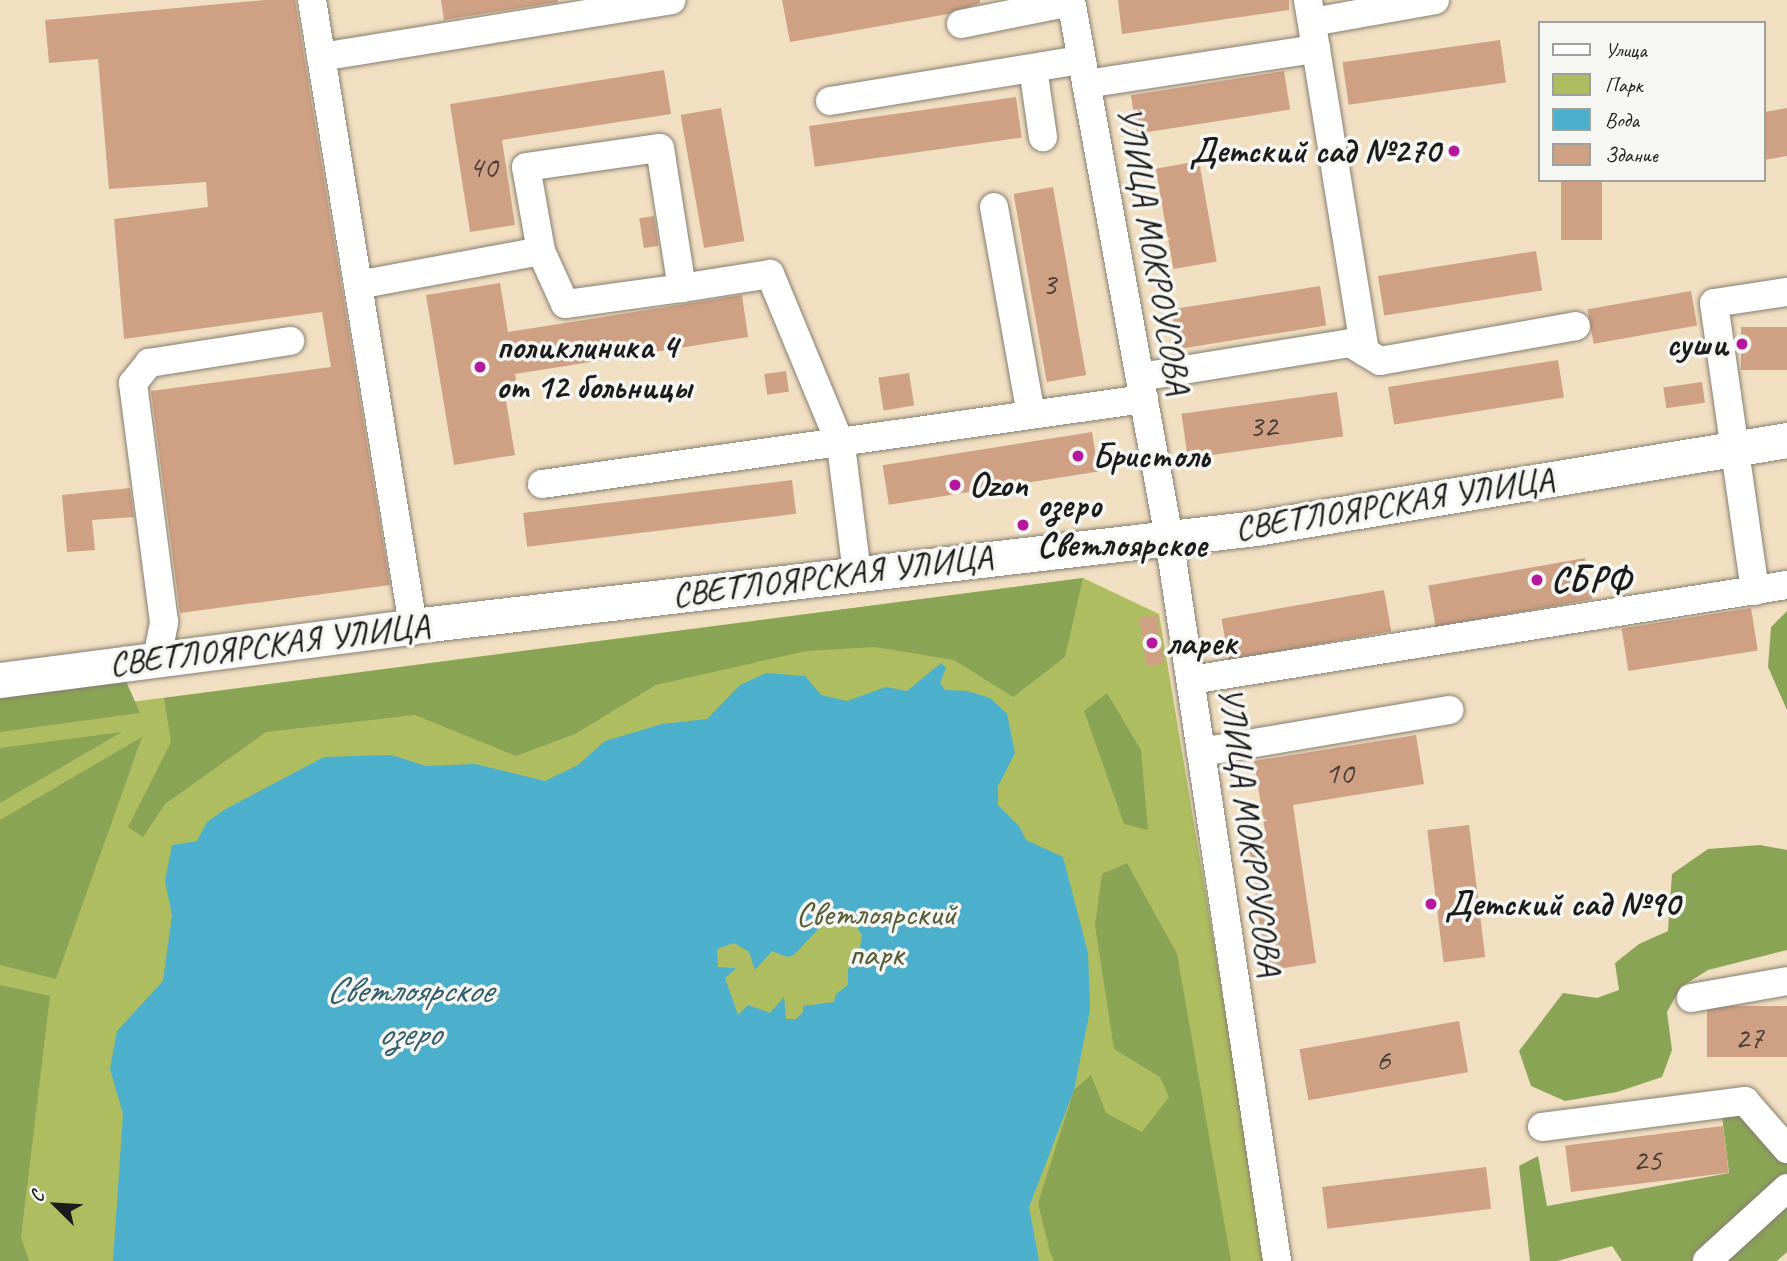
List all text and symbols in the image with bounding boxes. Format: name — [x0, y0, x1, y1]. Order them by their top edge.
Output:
legend — [1538, 21, 1766, 182]
text: Улица — [1605, 37, 1647, 63]
text: Парк — [1605, 72, 1642, 98]
street label: УЛИЦА МОКРОУСОВА — [1108, 104, 1200, 396]
text: Вода — [1605, 107, 1639, 133]
place label: Детский сад №270 — [1190, 130, 1440, 172]
text: Здание — [1605, 142, 1658, 168]
marker: Детский сад №270 — [1446, 143, 1462, 159]
house number: 40 — [469, 148, 497, 186]
house number: 3 — [1042, 265, 1056, 303]
place label: суши — [1666, 323, 1728, 365]
place label: поликлиника 4 от 12 больницы — [496, 326, 691, 408]
marker: суши — [1734, 336, 1750, 352]
marker: поликлиника 4 от 12 больницы — [470, 357, 490, 377]
house number: 32 — [1249, 407, 1277, 445]
place label: Бристоль — [1092, 435, 1209, 477]
marker: Бристоль — [1070, 448, 1086, 464]
street label: СВЕТЛОЯРСКАЯ УЛИЦА — [1232, 458, 1556, 550]
place label: Ozon — [969, 464, 1027, 506]
marker: Ozon — [947, 477, 963, 493]
place label: озеро Светлоярское — [1037, 484, 1207, 566]
marker: озеро Светлоярское — [1015, 517, 1031, 533]
street label: СВЕТЛОЯРСКАЯ УЛИЦА — [670, 536, 994, 616]
place label: СБРФ — [1551, 559, 1630, 601]
marker: СБРФ — [1529, 572, 1545, 588]
street label: СВЕТЛОЯРСКАЯ УЛИЦА — [107, 605, 431, 685]
place label: ларек — [1166, 622, 1237, 664]
marker: ларек — [1144, 635, 1160, 651]
street label: УЛИЦА МОКРОУСОВА — [1209, 685, 1291, 977]
house number: 10 — [1325, 754, 1353, 792]
place label: Детский сад №90 — [1445, 883, 1679, 925]
park label: Светлоярский парк — [796, 893, 956, 975]
marker: Детский сад №90 — [1423, 896, 1439, 912]
water label: Светлоярское озеро — [326, 969, 492, 1056]
house number: 27 — [1735, 1019, 1763, 1057]
house number: 6 — [1376, 1041, 1390, 1079]
house number: 25 — [1633, 1141, 1661, 1179]
north arrow — [21, 1170, 91, 1240]
text: С — [24, 1187, 50, 1206]

